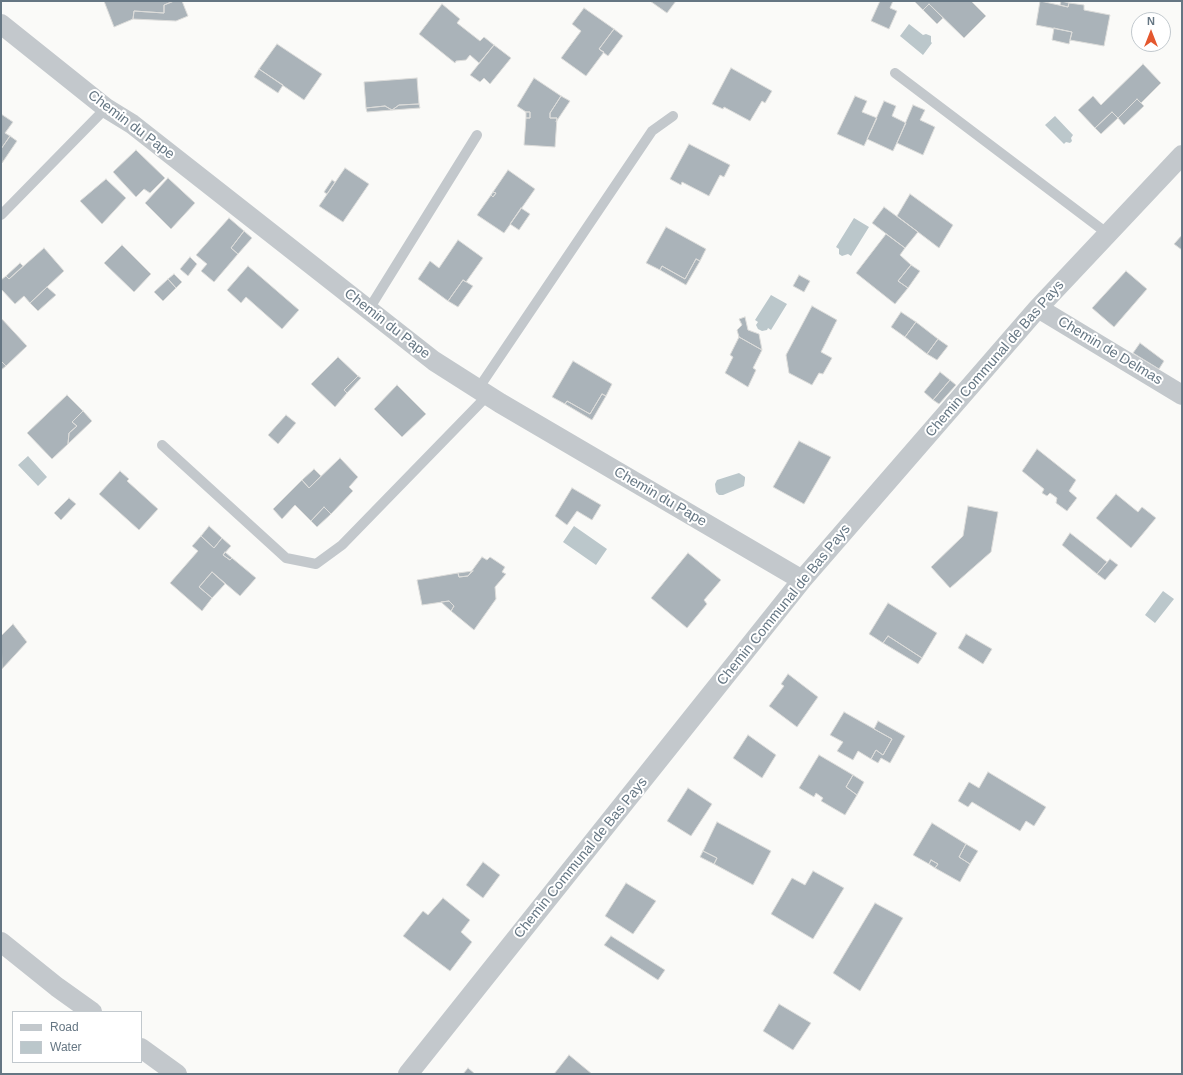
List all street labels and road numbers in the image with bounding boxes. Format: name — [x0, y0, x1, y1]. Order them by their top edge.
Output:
street label: Chemin du Pape — [84, 87, 178, 163]
street label: Chemin Communal de Bas Pays — [922, 277, 1068, 441]
street label: Chemin du Pape — [341, 285, 433, 363]
street label: Chemin de Delmas — [1055, 313, 1165, 389]
street label: Chemin du Pape — [611, 464, 709, 530]
street label: Chemin Communal de Bas Pays — [714, 521, 854, 689]
street label: Chemin Communal de Bas Pays — [511, 774, 651, 942]

